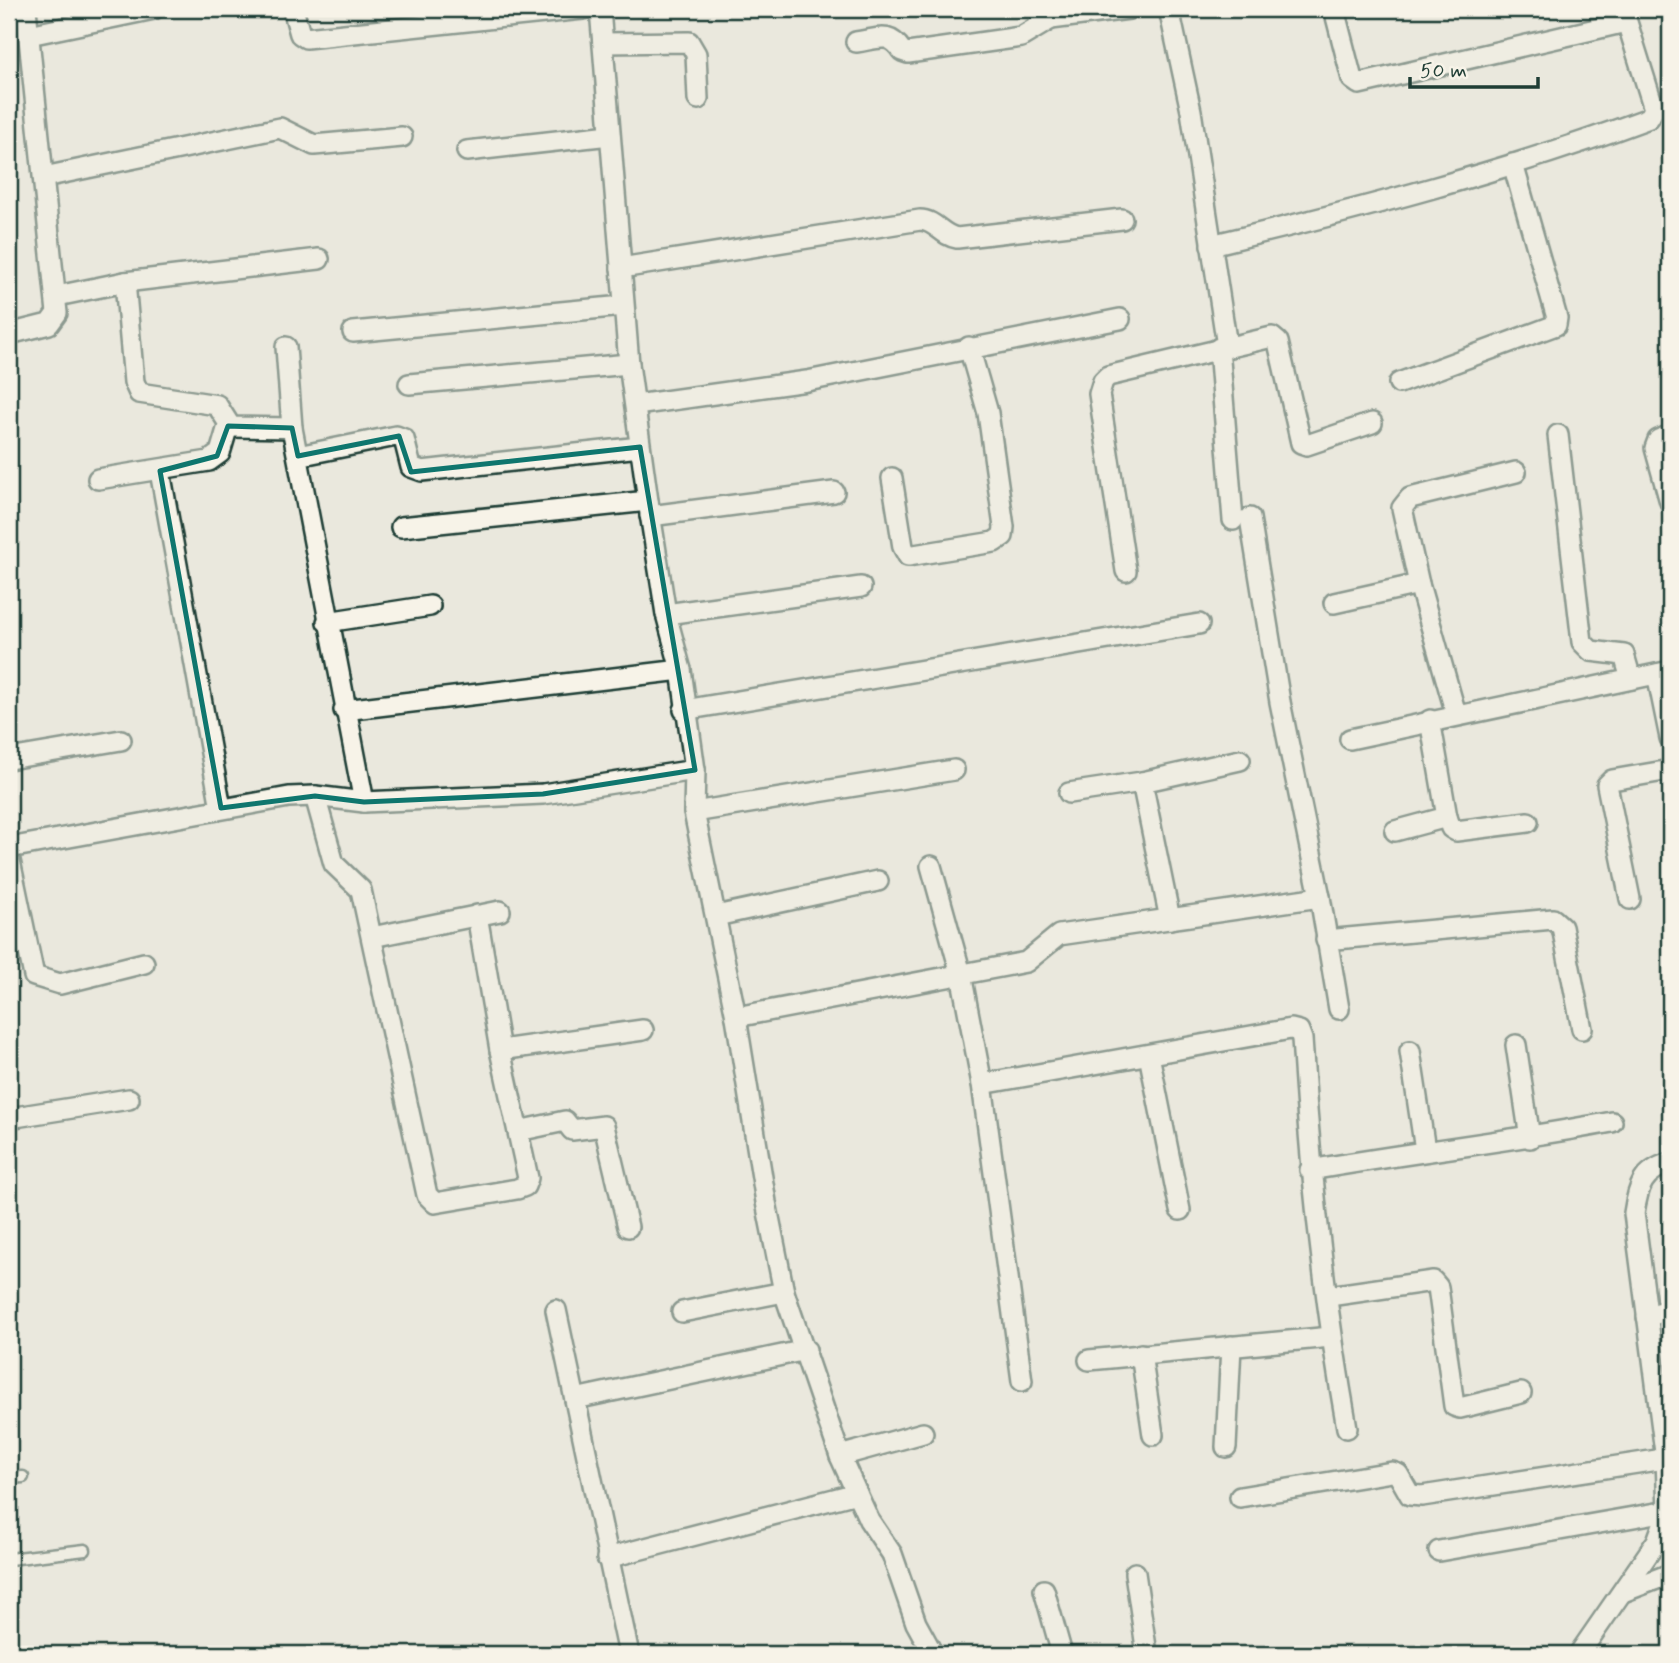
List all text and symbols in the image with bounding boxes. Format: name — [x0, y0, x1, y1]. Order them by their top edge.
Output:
scale bar — [1410, 46, 1537, 90]
text: 50 m — [1420, 57, 1467, 85]

